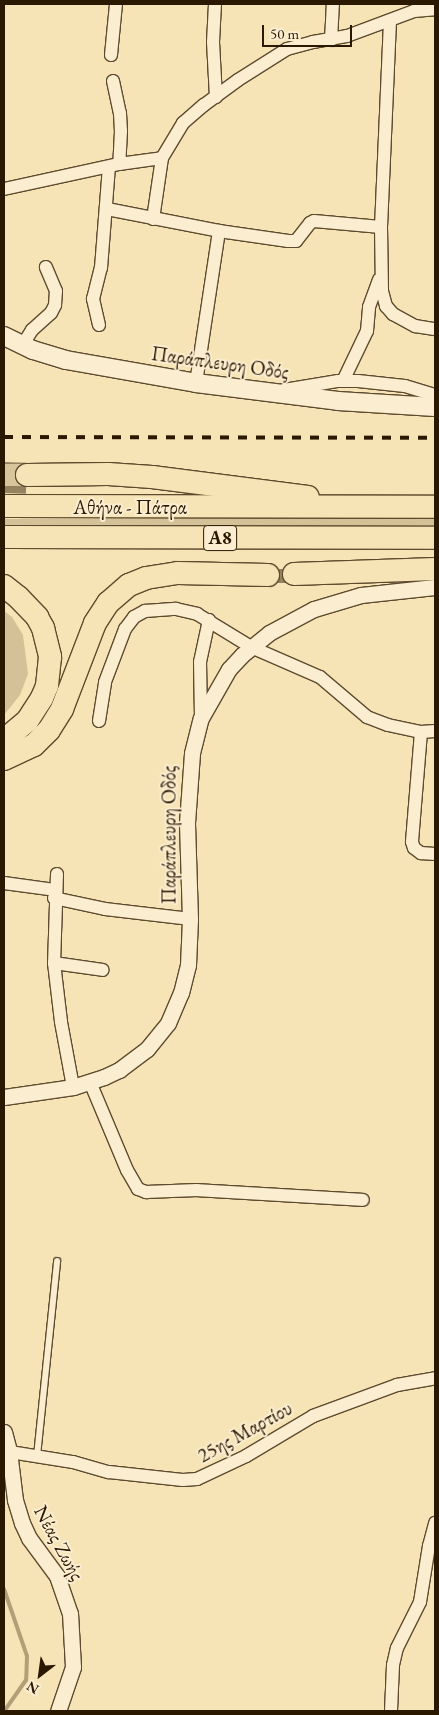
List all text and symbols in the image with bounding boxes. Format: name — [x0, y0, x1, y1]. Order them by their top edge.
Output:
scale bar — [264, 15, 354, 47]
text: 50 m — [270, 24, 299, 43]
street label: Παράπλευρη Οδός — [150, 341, 290, 385]
street label: Αθήνα - Πάτρα — [73, 495, 187, 519]
road number: Α8 — [202, 522, 238, 554]
street label: Παράπλευρη Οδός — [157, 766, 181, 904]
street label: 25ης Μαρτίου — [193, 1396, 297, 1468]
street label: Νέας Ζωής — [29, 1501, 89, 1585]
north arrow — [15, 1650, 65, 1700]
text: N — [23, 1677, 42, 1699]

